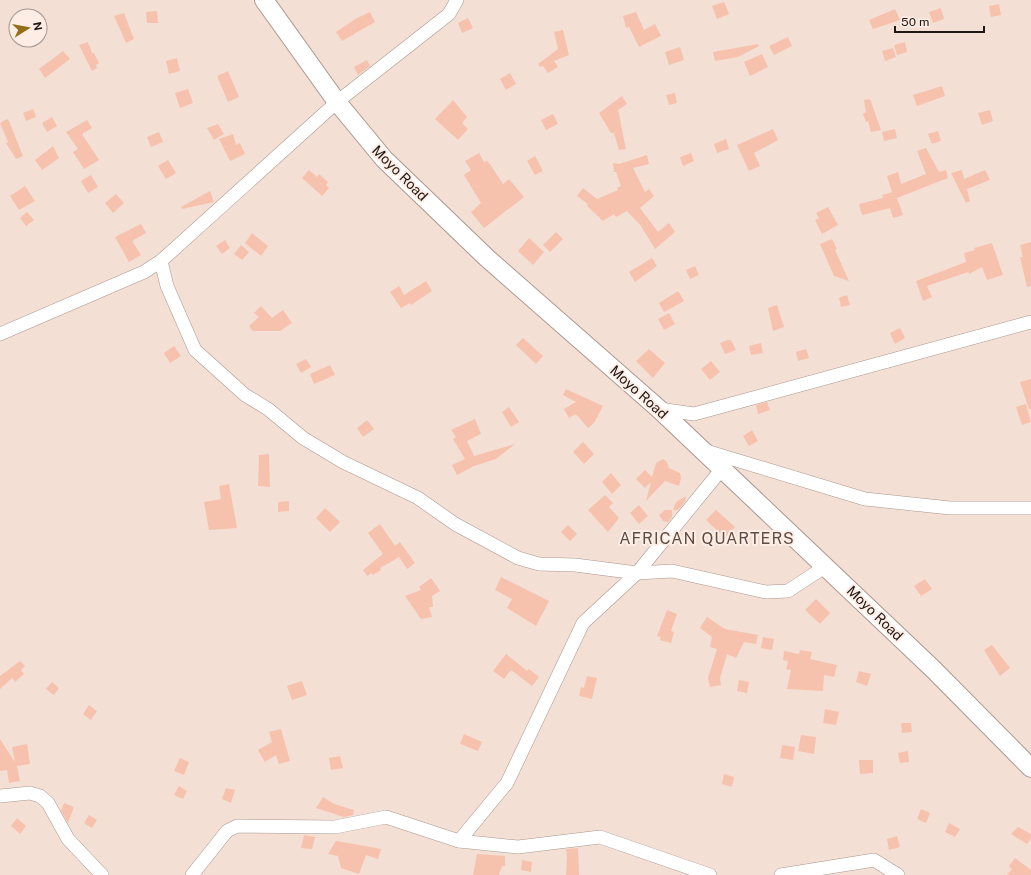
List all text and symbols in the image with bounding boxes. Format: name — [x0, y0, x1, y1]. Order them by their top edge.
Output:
north arrow — [8, 8, 48, 48]
scale bar — [895, 8, 984, 34]
text: 50 m — [901, 15, 929, 29]
text: N — [31, 21, 45, 31]
street label: Moyo Road — [369, 142, 431, 204]
street label: Moyo Road — [607, 362, 671, 422]
district label: AFRICAN QUARTERS — [619, 529, 795, 548]
street label: Moyo Road — [844, 582, 906, 644]

